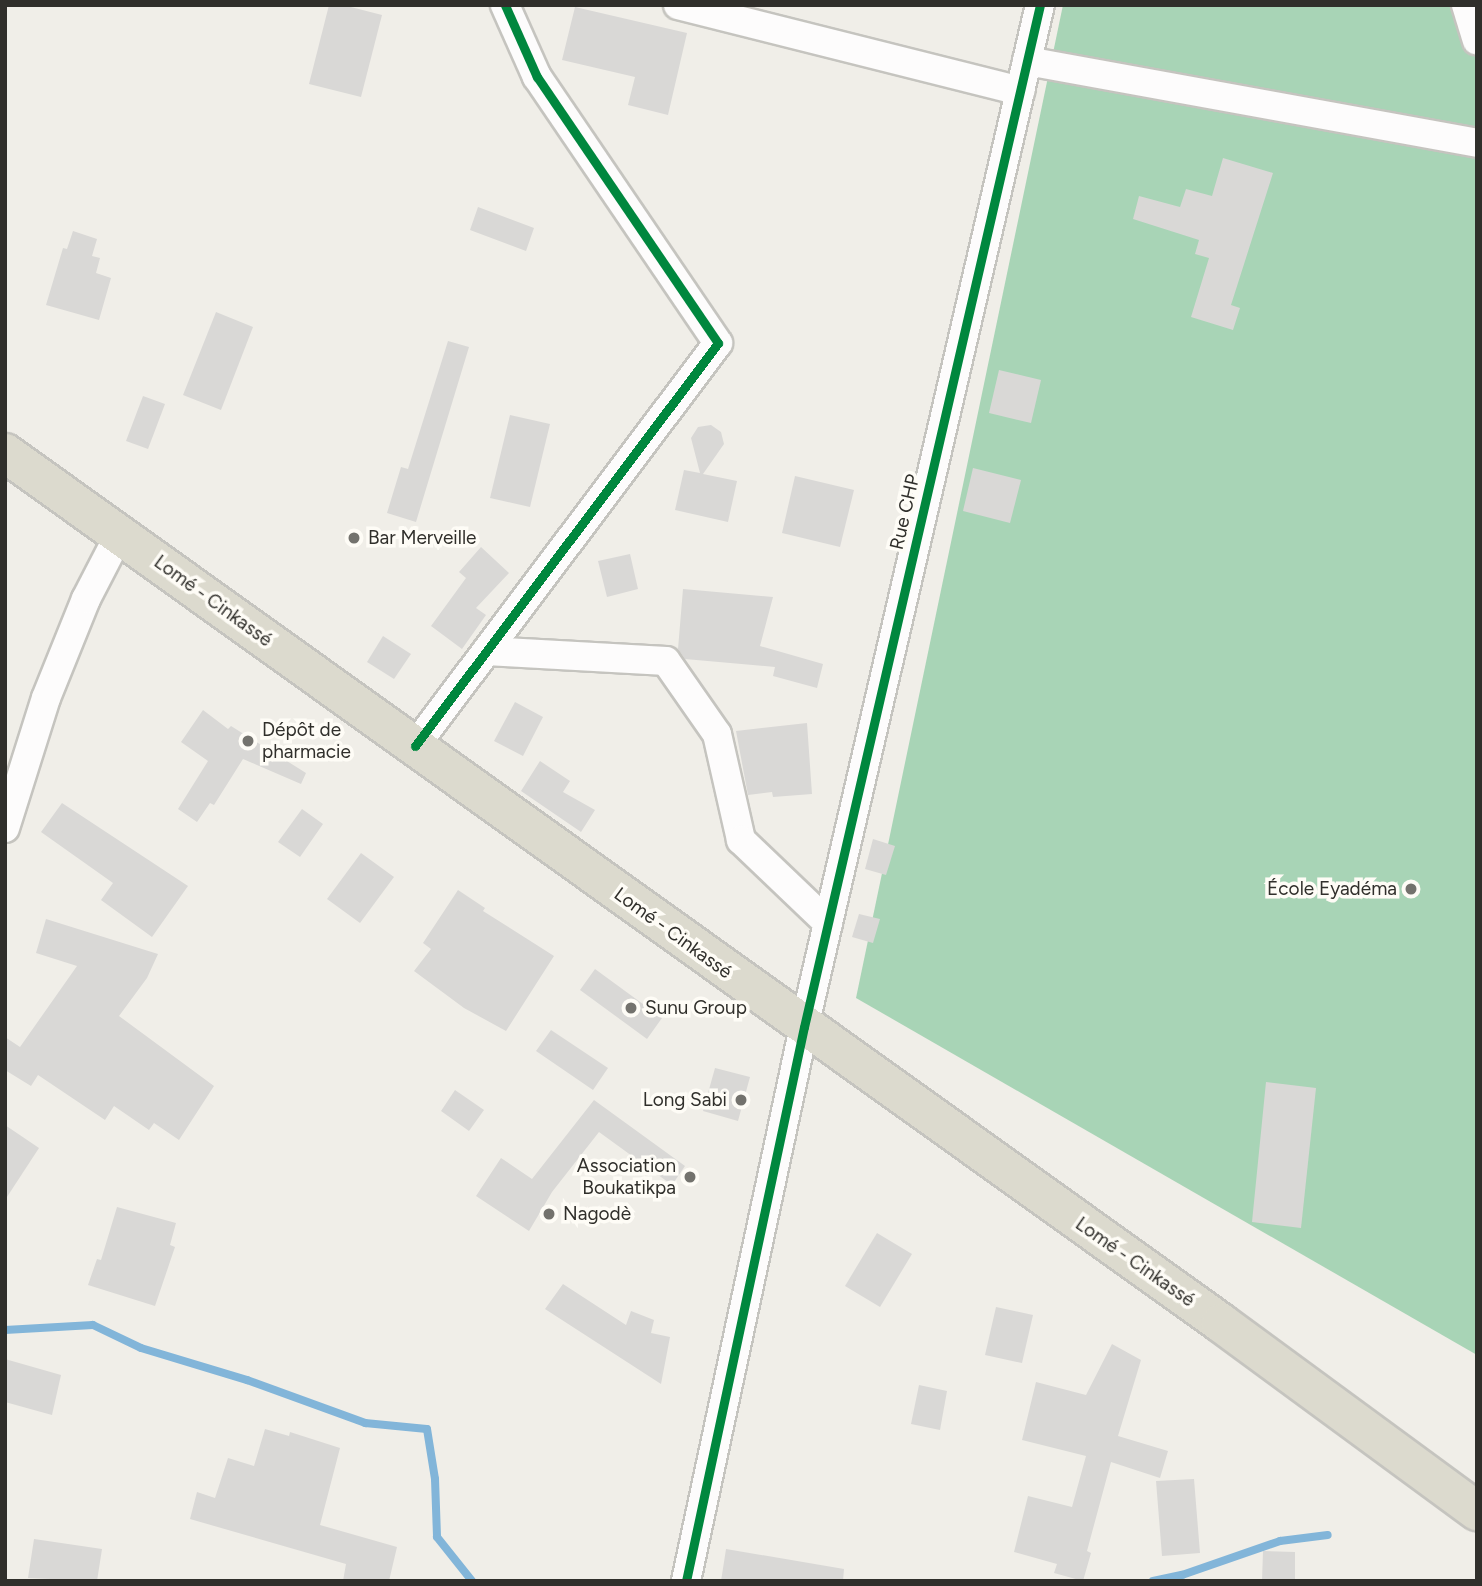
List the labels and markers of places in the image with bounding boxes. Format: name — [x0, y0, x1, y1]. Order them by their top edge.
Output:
place label: Bar Merveille — [368, 527, 476, 549]
marker: Bar Merveille — [346, 530, 362, 546]
place label: Dépôt de pharmacie — [262, 719, 351, 763]
marker: Dépôt de pharmacie — [240, 733, 256, 749]
place label: École Eyadéma — [1267, 878, 1397, 900]
marker: École Eyadéma — [1403, 881, 1419, 897]
place label: Sunu Group — [645, 997, 747, 1019]
marker: Sunu Group — [623, 1000, 639, 1016]
place label: Long Sabi — [643, 1089, 727, 1111]
marker: Long Sabi — [733, 1092, 749, 1108]
place label: Association Boukatikpa — [577, 1155, 676, 1199]
marker: Association Boukatikpa — [682, 1169, 698, 1185]
place label: Nagodè — [563, 1203, 631, 1225]
marker: Nagodè — [541, 1206, 557, 1222]

